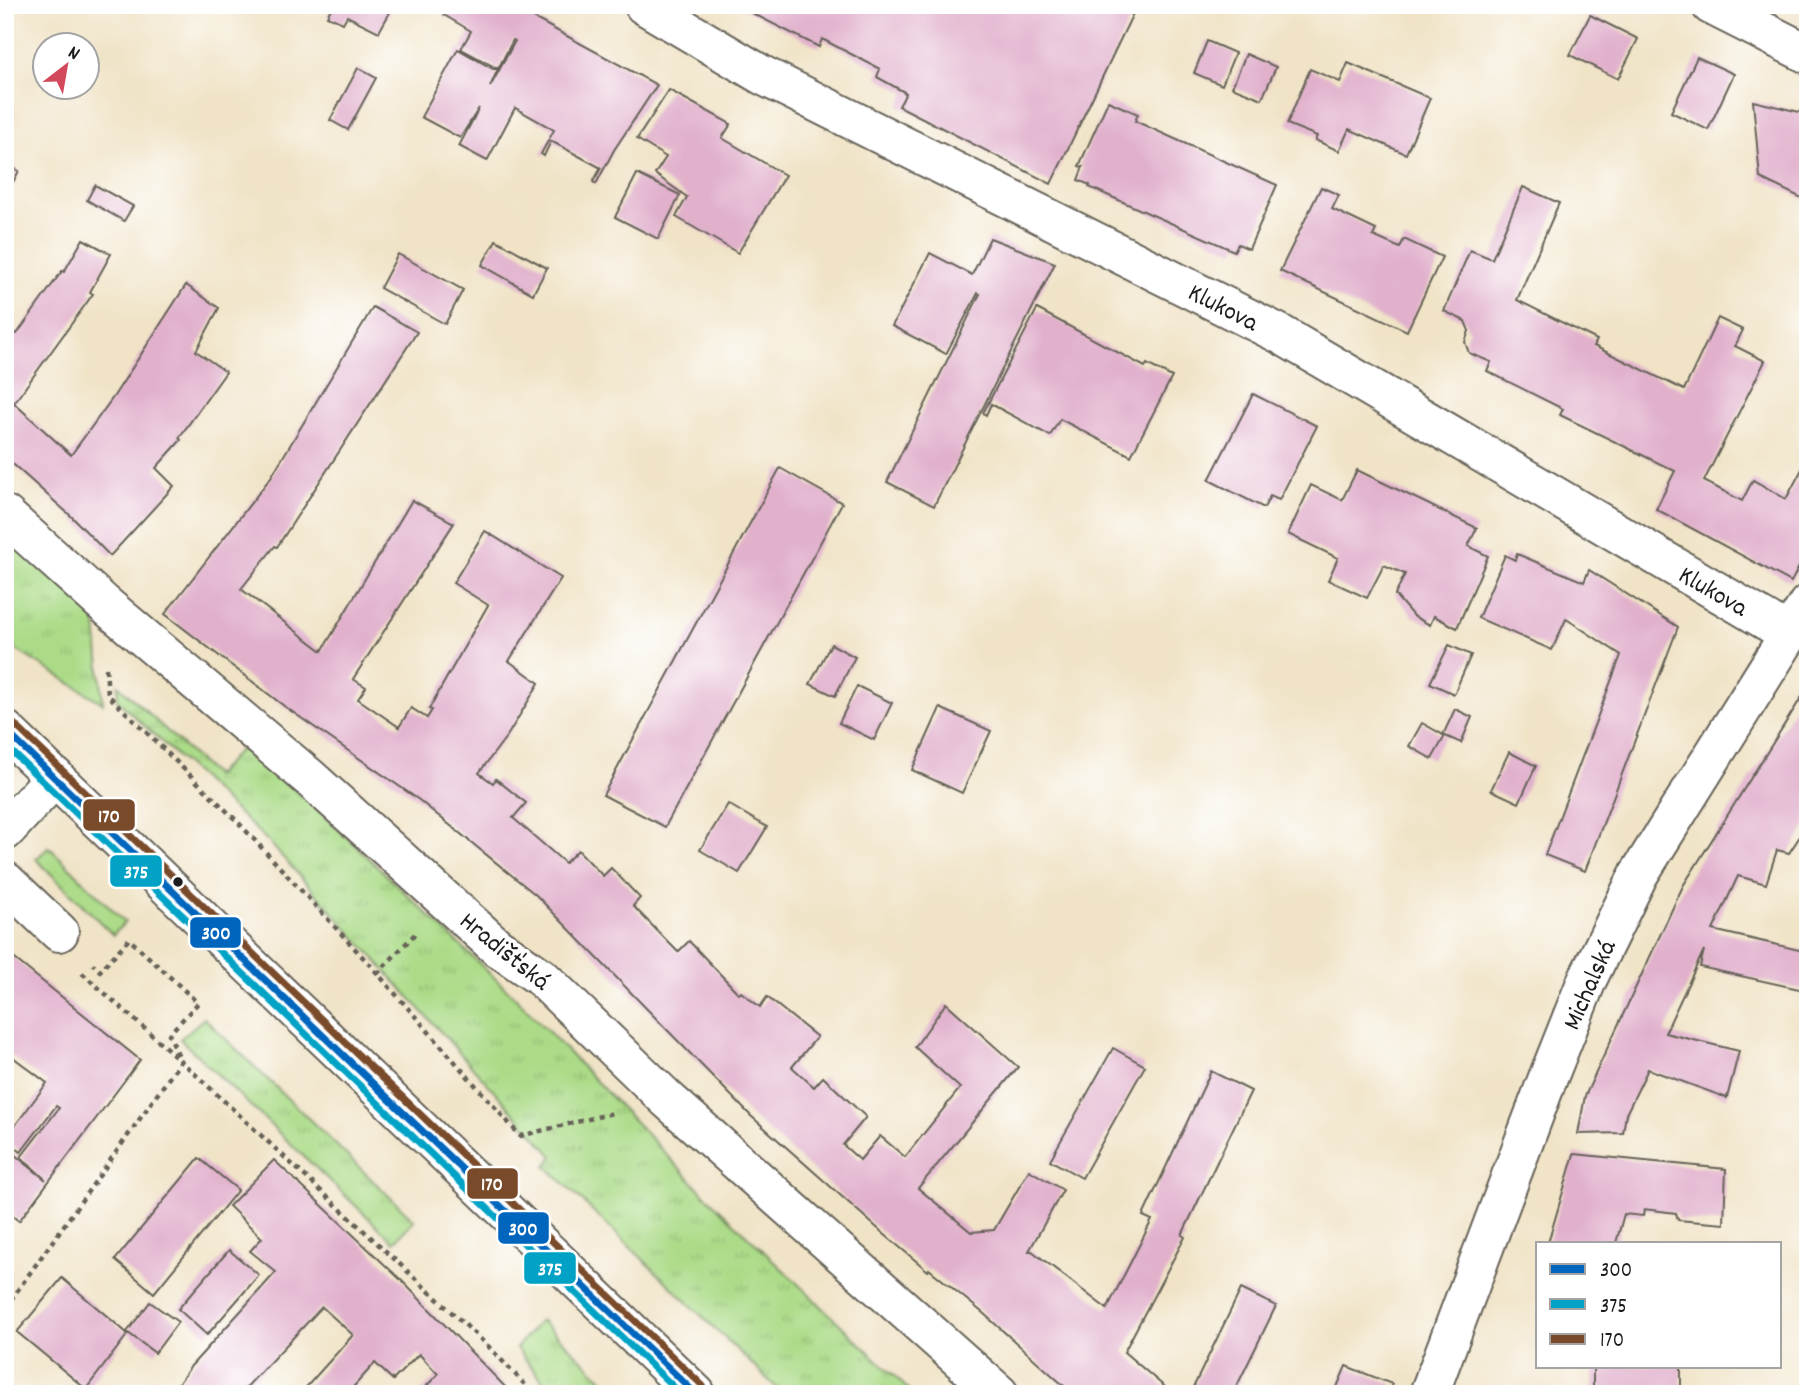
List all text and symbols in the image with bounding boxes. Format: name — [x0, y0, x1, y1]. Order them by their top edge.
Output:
north arrow — [32, 32, 102, 102]
text: N — [62, 40, 84, 68]
street label: Klukova — [1181, 276, 1265, 343]
street label: Klukova — [1671, 558, 1755, 628]
line badge: 170 — [82, 798, 136, 832]
text: 170 — [98, 805, 120, 832]
line badge: 375 — [109, 854, 163, 888]
text: 375 — [124, 861, 148, 888]
unlabelled marker — [171, 875, 185, 889]
street label: Hradišťská — [450, 904, 557, 1001]
line badge: 300 — [189, 916, 242, 949]
text: 300 — [201, 922, 231, 949]
street label: Michalská — [1555, 934, 1627, 1036]
line badge: 170 — [466, 1167, 519, 1200]
text: 170 — [481, 1173, 503, 1200]
line badge: 300 — [497, 1211, 550, 1245]
text: 300 — [508, 1218, 538, 1245]
legend — [1536, 1242, 1782, 1368]
line badge: 375 — [523, 1251, 577, 1285]
text: 300 — [1600, 1257, 1632, 1287]
text: 375 — [538, 1258, 562, 1285]
text: 375 — [1600, 1293, 1627, 1323]
text: 170 — [1600, 1327, 1624, 1357]

